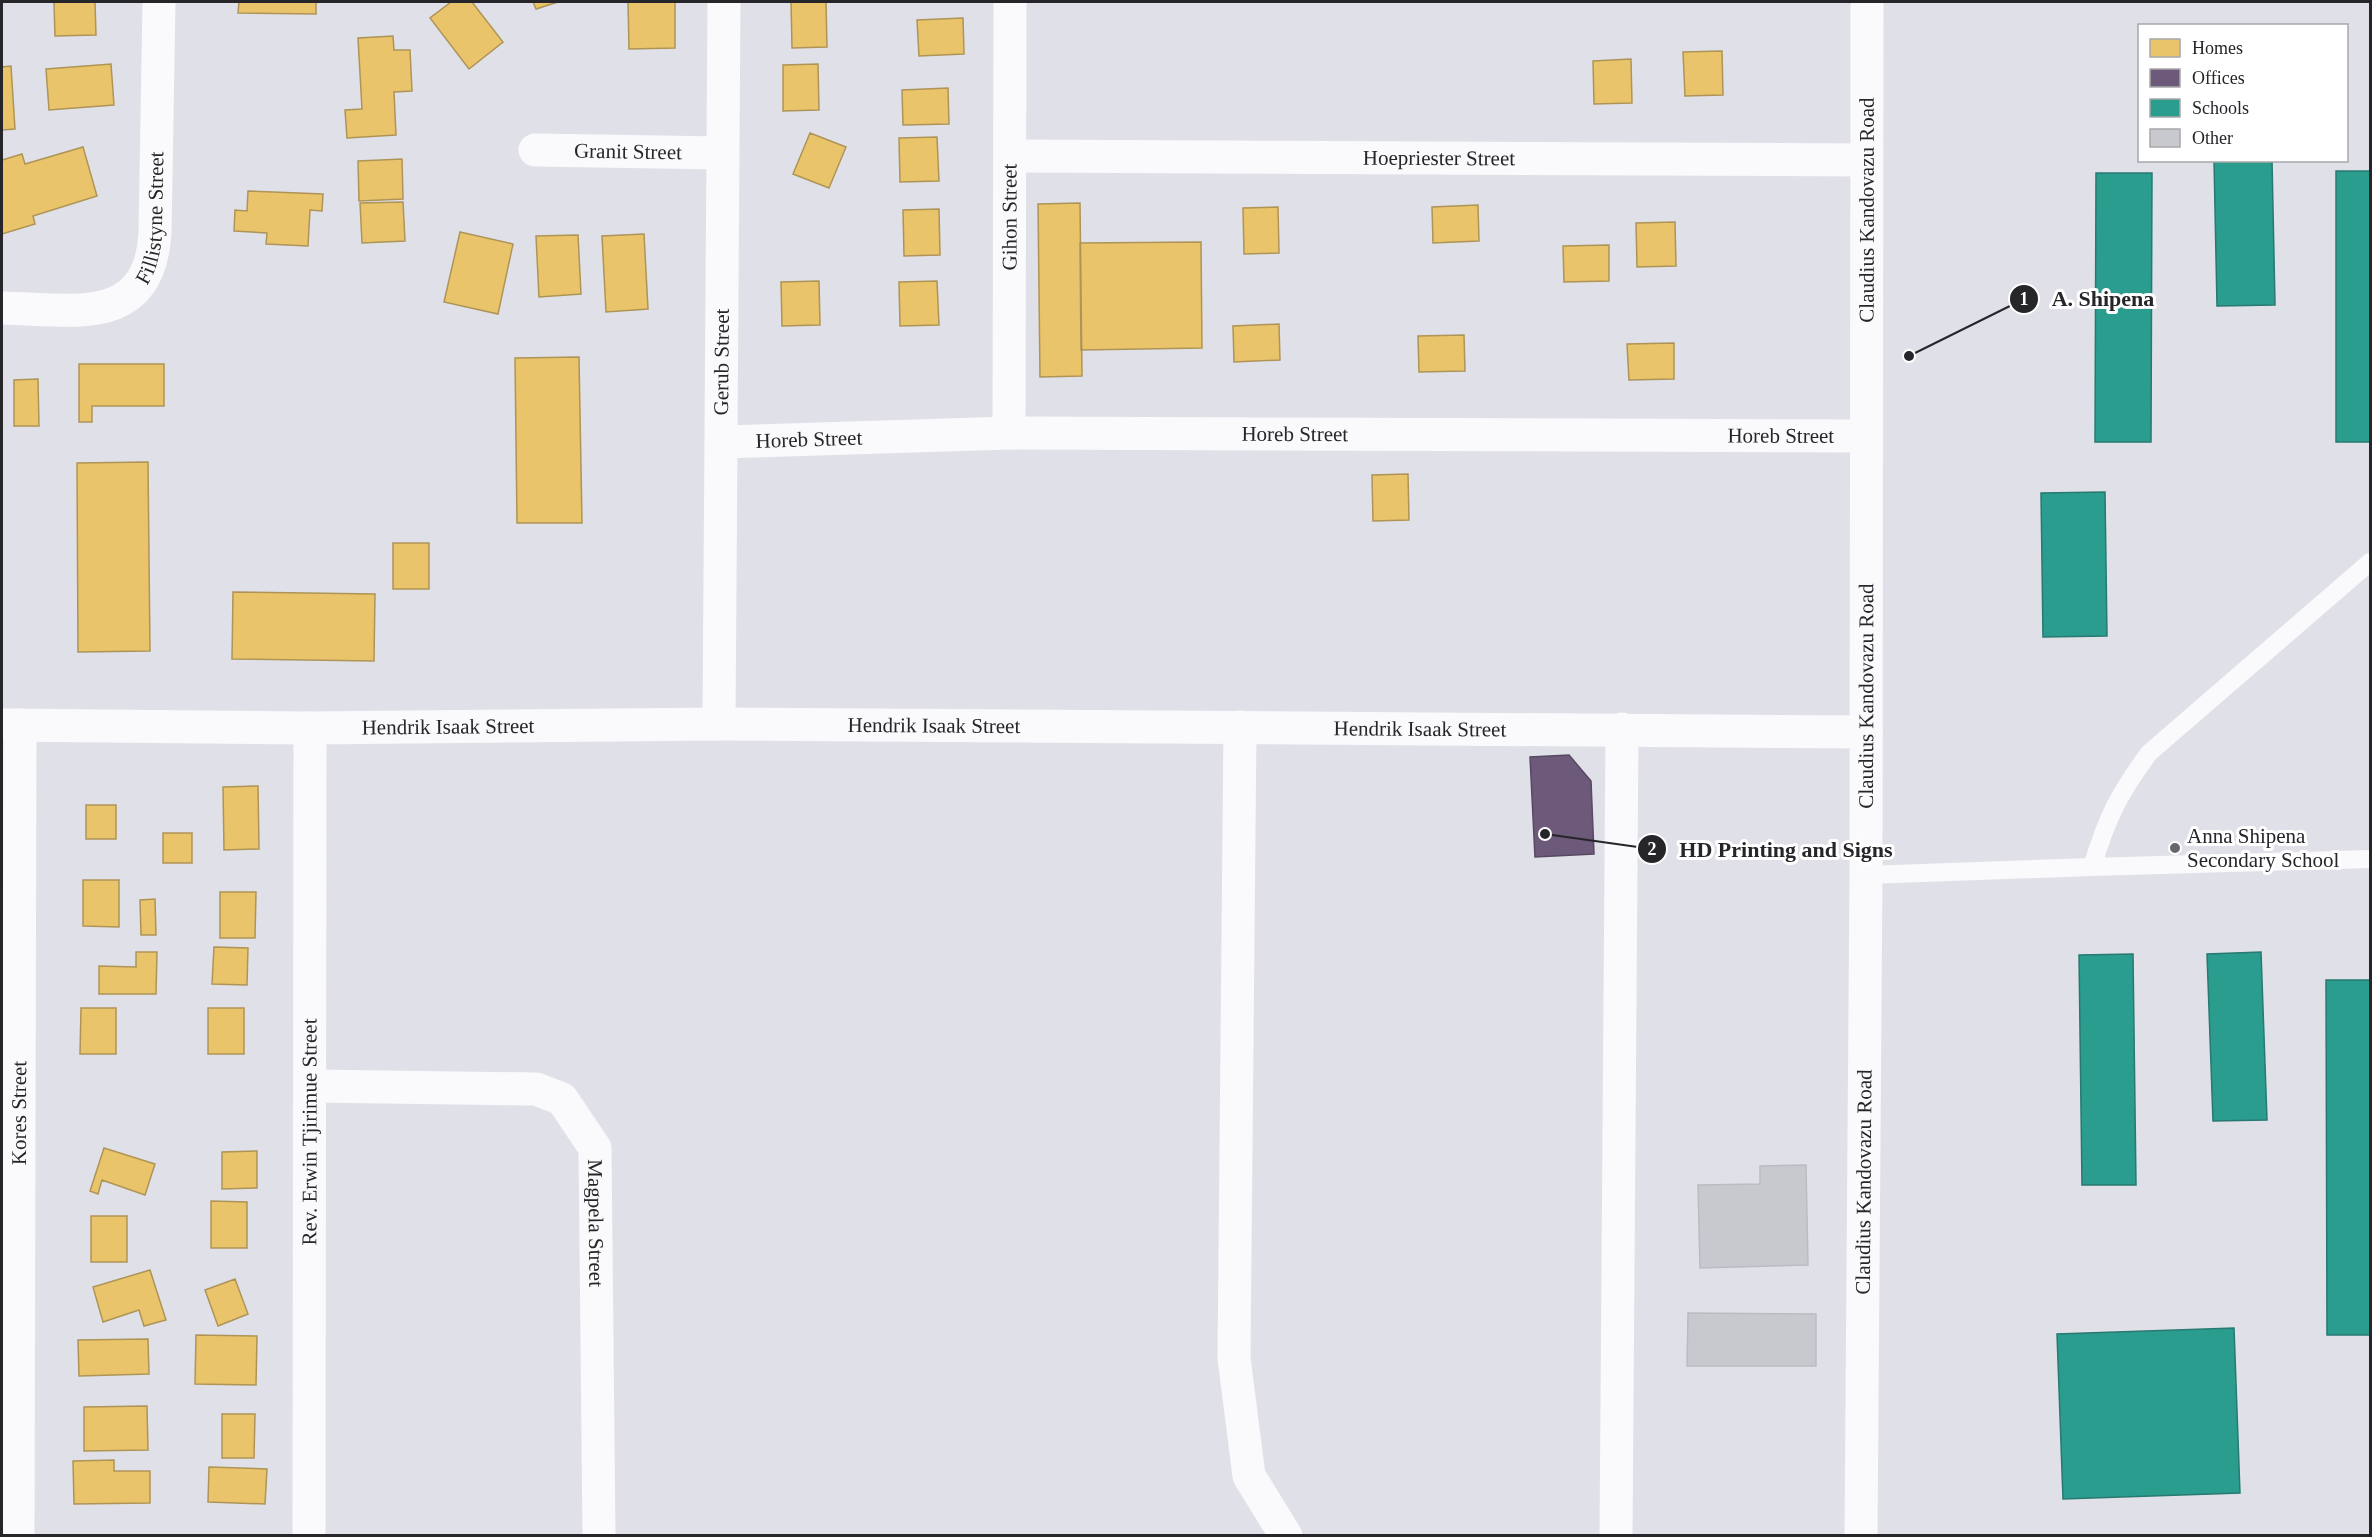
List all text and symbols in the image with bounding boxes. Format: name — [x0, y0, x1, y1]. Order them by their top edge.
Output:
legend — [2138, 24, 2348, 162]
text: Homes — [2192, 38, 2243, 58]
text: Offices — [2192, 68, 2245, 88]
street label: Claudius Kandovazu Road — [1855, 97, 1879, 323]
text: Schools — [2192, 98, 2249, 118]
text: Other — [2192, 128, 2233, 148]
street label: Granit Street — [574, 139, 682, 164]
street label: Hoepriester Street — [1363, 146, 1515, 170]
street label: Fillistyne Street — [130, 151, 168, 289]
street label: Gihon Street — [997, 163, 1022, 270]
callout: A. Shipena — [2009, 279, 2166, 319]
text: A. Shipena — [2052, 286, 2154, 311]
text: 1 — [2020, 289, 2029, 309]
street label: Gerub Street — [709, 308, 734, 415]
street label: Horeb Street — [1241, 422, 1348, 446]
street label: Horeb Street — [1727, 424, 1834, 448]
street label: Horeb Street — [755, 426, 863, 453]
street label: Claudius Kandovazu Road — [1854, 583, 1878, 809]
street label: Hendrik Isaak Street — [848, 713, 1021, 738]
street label: Hendrik Isaak Street — [362, 714, 535, 739]
street label: Hendrik Isaak Street — [1334, 716, 1507, 741]
place label: Anna Shipena Secondary School — [2187, 824, 2339, 872]
callout: HD Printing and Signs — [1637, 829, 1905, 869]
text: HD Printing and Signs — [1679, 837, 1893, 862]
text: 2 — [1648, 839, 1657, 859]
marker: Anna Shipena Secondary School — [2168, 841, 2182, 855]
street label: Rev. Erwin Tjirimue Street — [297, 1018, 322, 1246]
street label: Kores Street — [7, 1061, 31, 1165]
street label: Claudius Kandovazu Road — [1851, 1069, 1877, 1295]
street label: Magpela Street — [583, 1159, 608, 1287]

